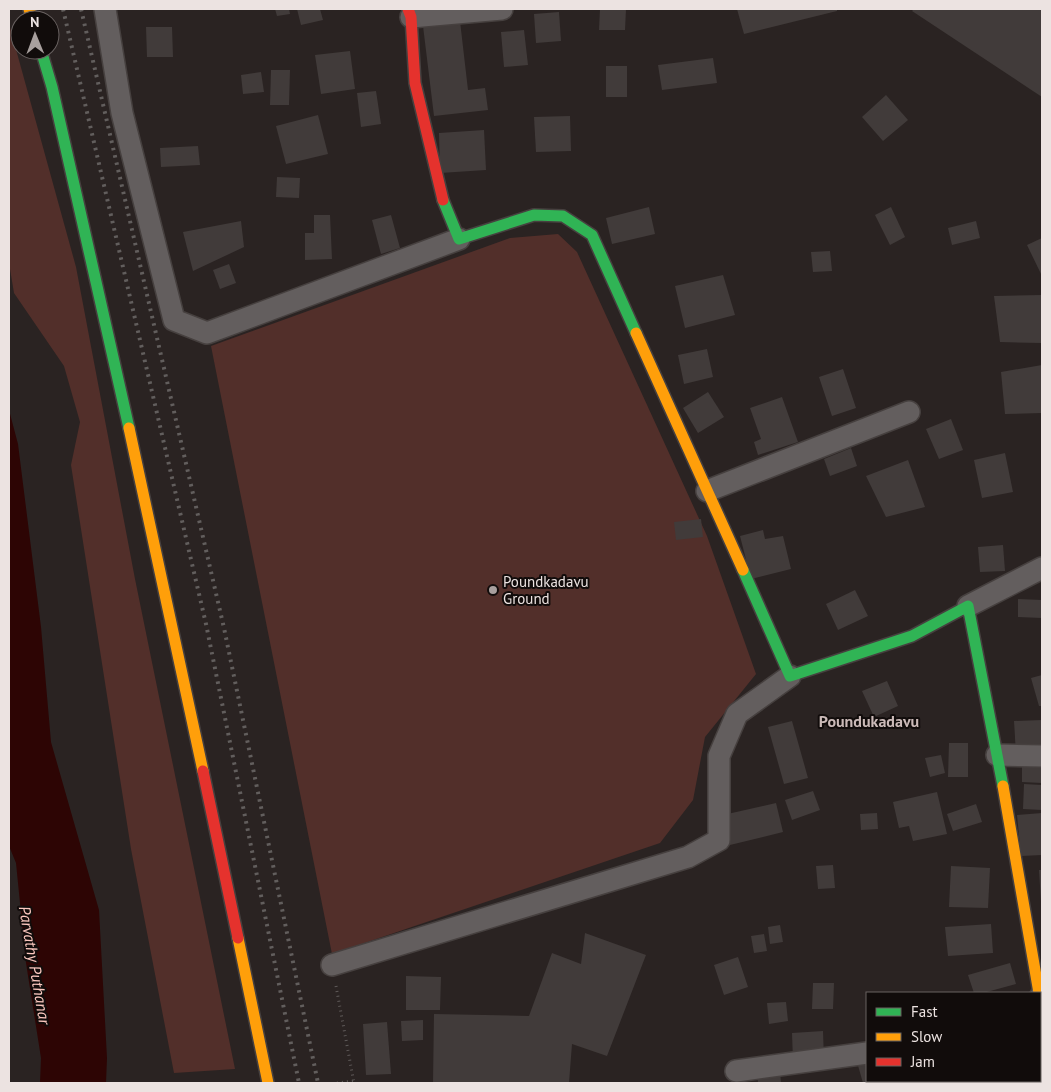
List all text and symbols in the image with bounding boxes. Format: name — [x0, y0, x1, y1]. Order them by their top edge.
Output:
north arrow — [10, 10, 60, 60]
text: N — [30, 13, 40, 31]
place label: Poundkadavu Ground — [503, 572, 589, 608]
marker: Poundkadavu Ground — [487, 584, 499, 596]
district label: Poundukadavu — [819, 711, 919, 731]
water label: Parvathy Puthanar — [15, 904, 56, 1027]
legend — [866, 992, 1041, 1082]
text: Fast — [911, 1002, 938, 1021]
text: Slow — [911, 1027, 942, 1046]
text: Jam — [910, 1052, 935, 1071]

